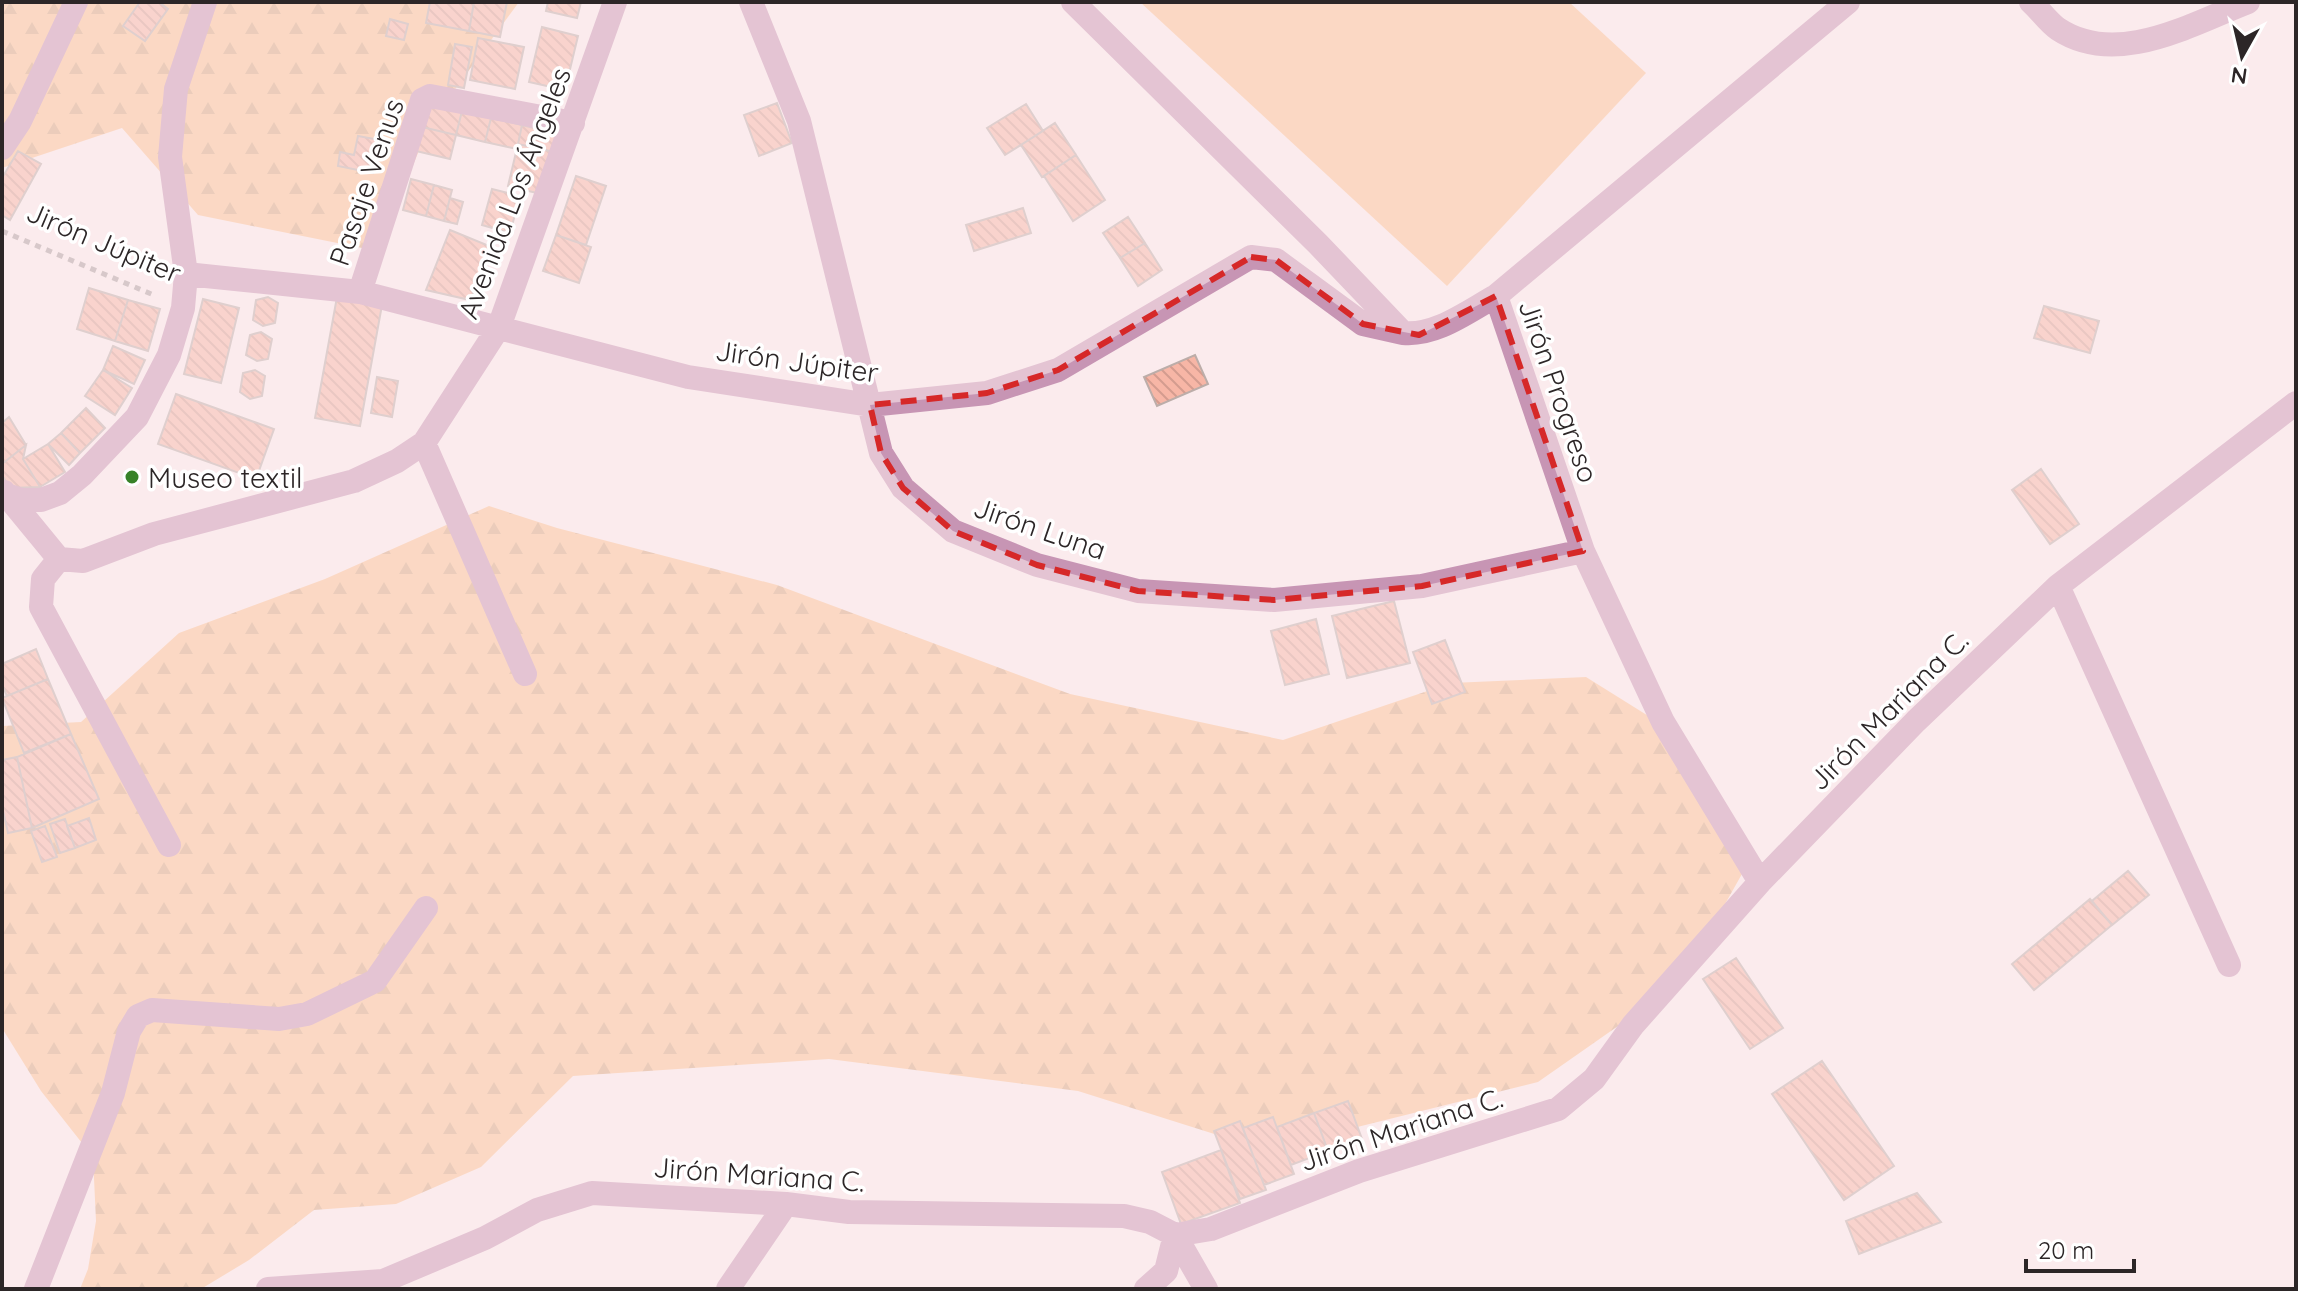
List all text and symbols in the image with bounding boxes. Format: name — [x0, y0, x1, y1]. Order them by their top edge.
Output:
north arrow — [2202, 16, 2282, 96]
text: N — [2229, 61, 2249, 91]
street label: Avenida Los Ángeles — [450, 62, 578, 324]
street label: Pasaje Venus — [321, 94, 411, 270]
street label: Jirón Júpiter — [22, 194, 187, 290]
street label: Jirón Progreso — [1511, 295, 1607, 487]
street label: Jirón Júpiter — [713, 332, 881, 390]
place label: Museo textil — [148, 460, 302, 495]
marker: Museo textil — [123, 468, 141, 486]
street label: Jirón Luna — [969, 489, 1111, 567]
street label: Jirón Mariana C. — [1801, 623, 1975, 797]
street label: Jirón Mariana C. — [1295, 1080, 1507, 1178]
street label: Jirón Mariana C. — [652, 1149, 866, 1199]
scale bar — [2026, 1223, 2134, 1273]
text: 20 m — [2038, 1235, 2094, 1265]

